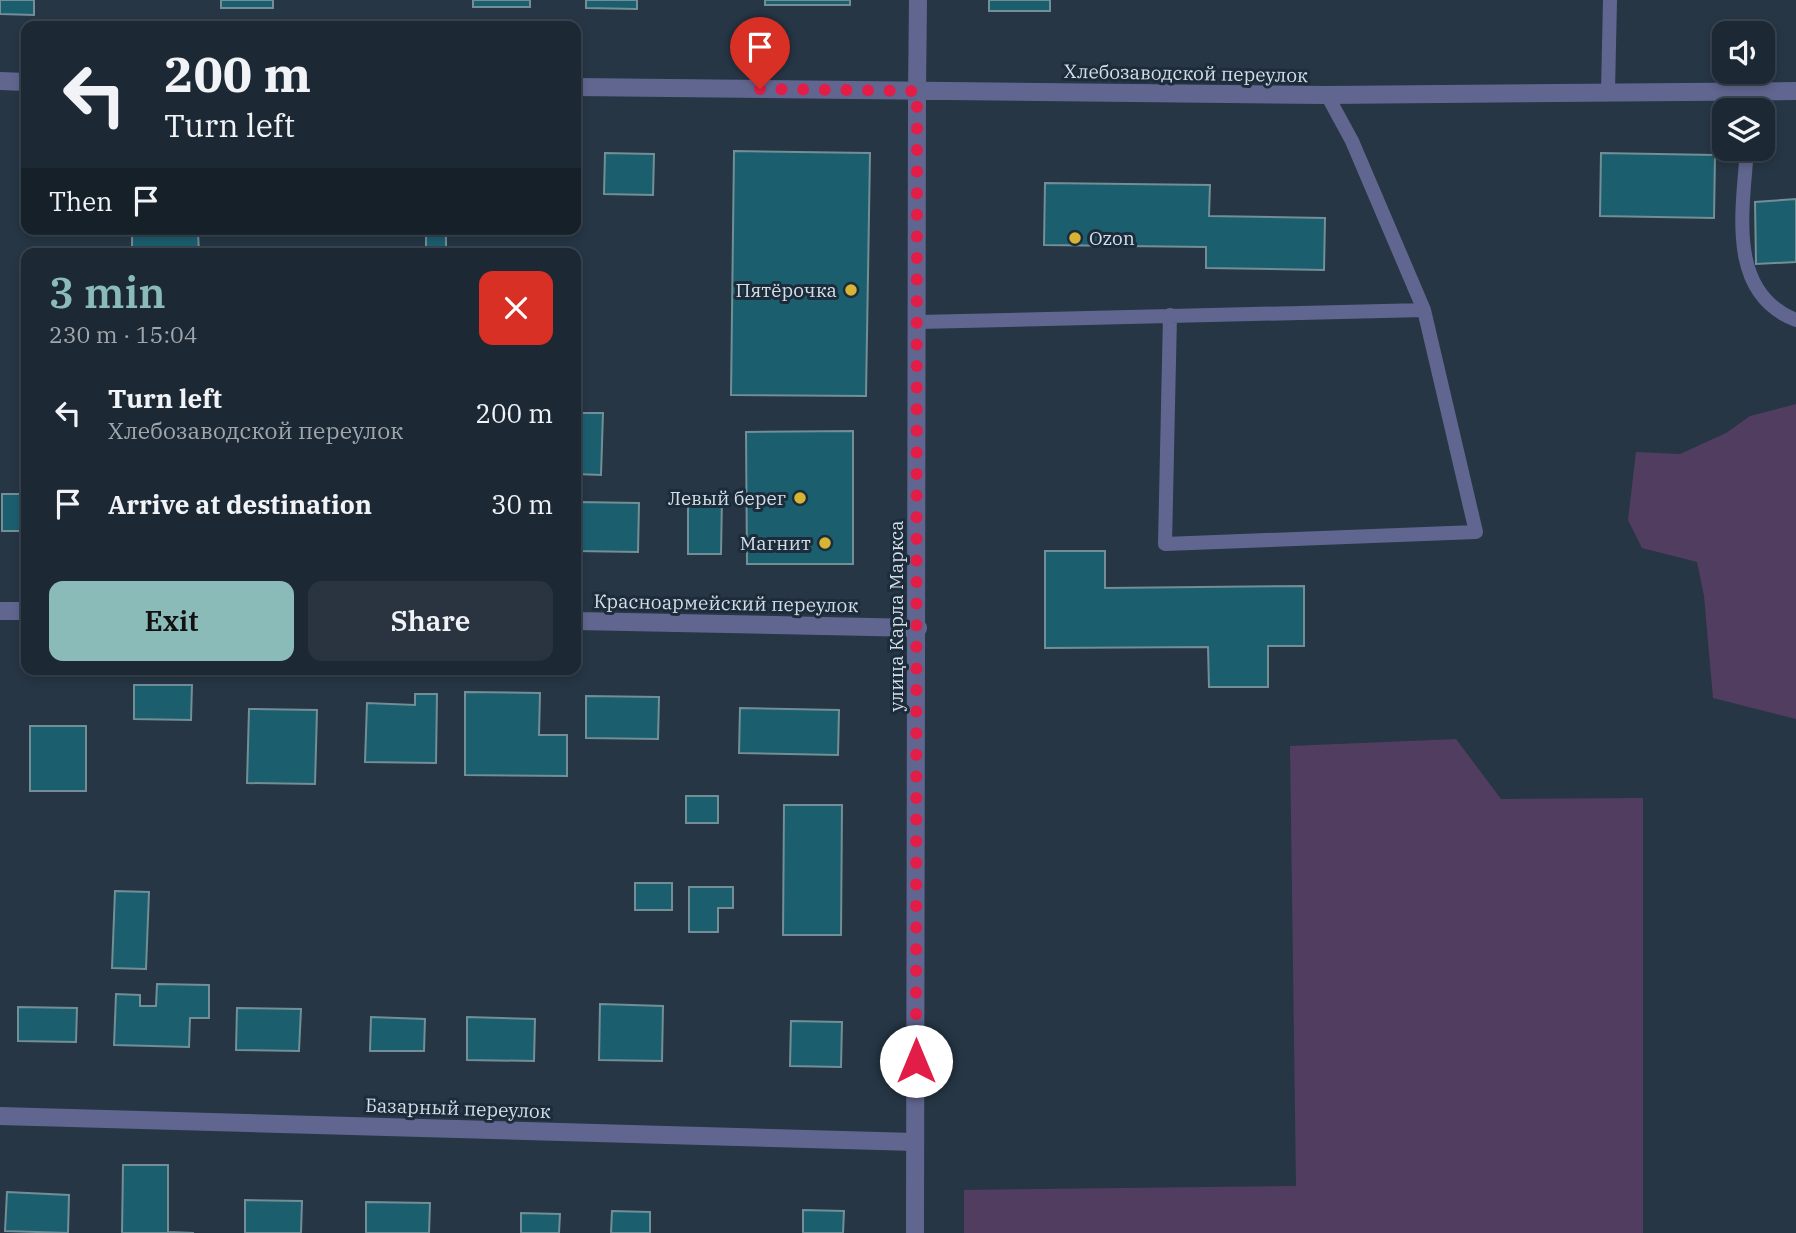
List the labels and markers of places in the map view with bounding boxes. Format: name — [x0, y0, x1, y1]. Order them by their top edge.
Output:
pin — [730, 17, 790, 89]
place label: Ozon — [1089, 226, 1135, 250]
marker: Ozon — [1067, 230, 1083, 246]
place label: Пятёрочка — [735, 278, 837, 302]
marker: Пятёрочка — [843, 282, 859, 298]
place label: Левый берег — [668, 486, 786, 510]
marker: Левый берег — [792, 490, 808, 506]
place label: Магнит — [740, 531, 811, 555]
marker: Магнит — [817, 535, 833, 551]

